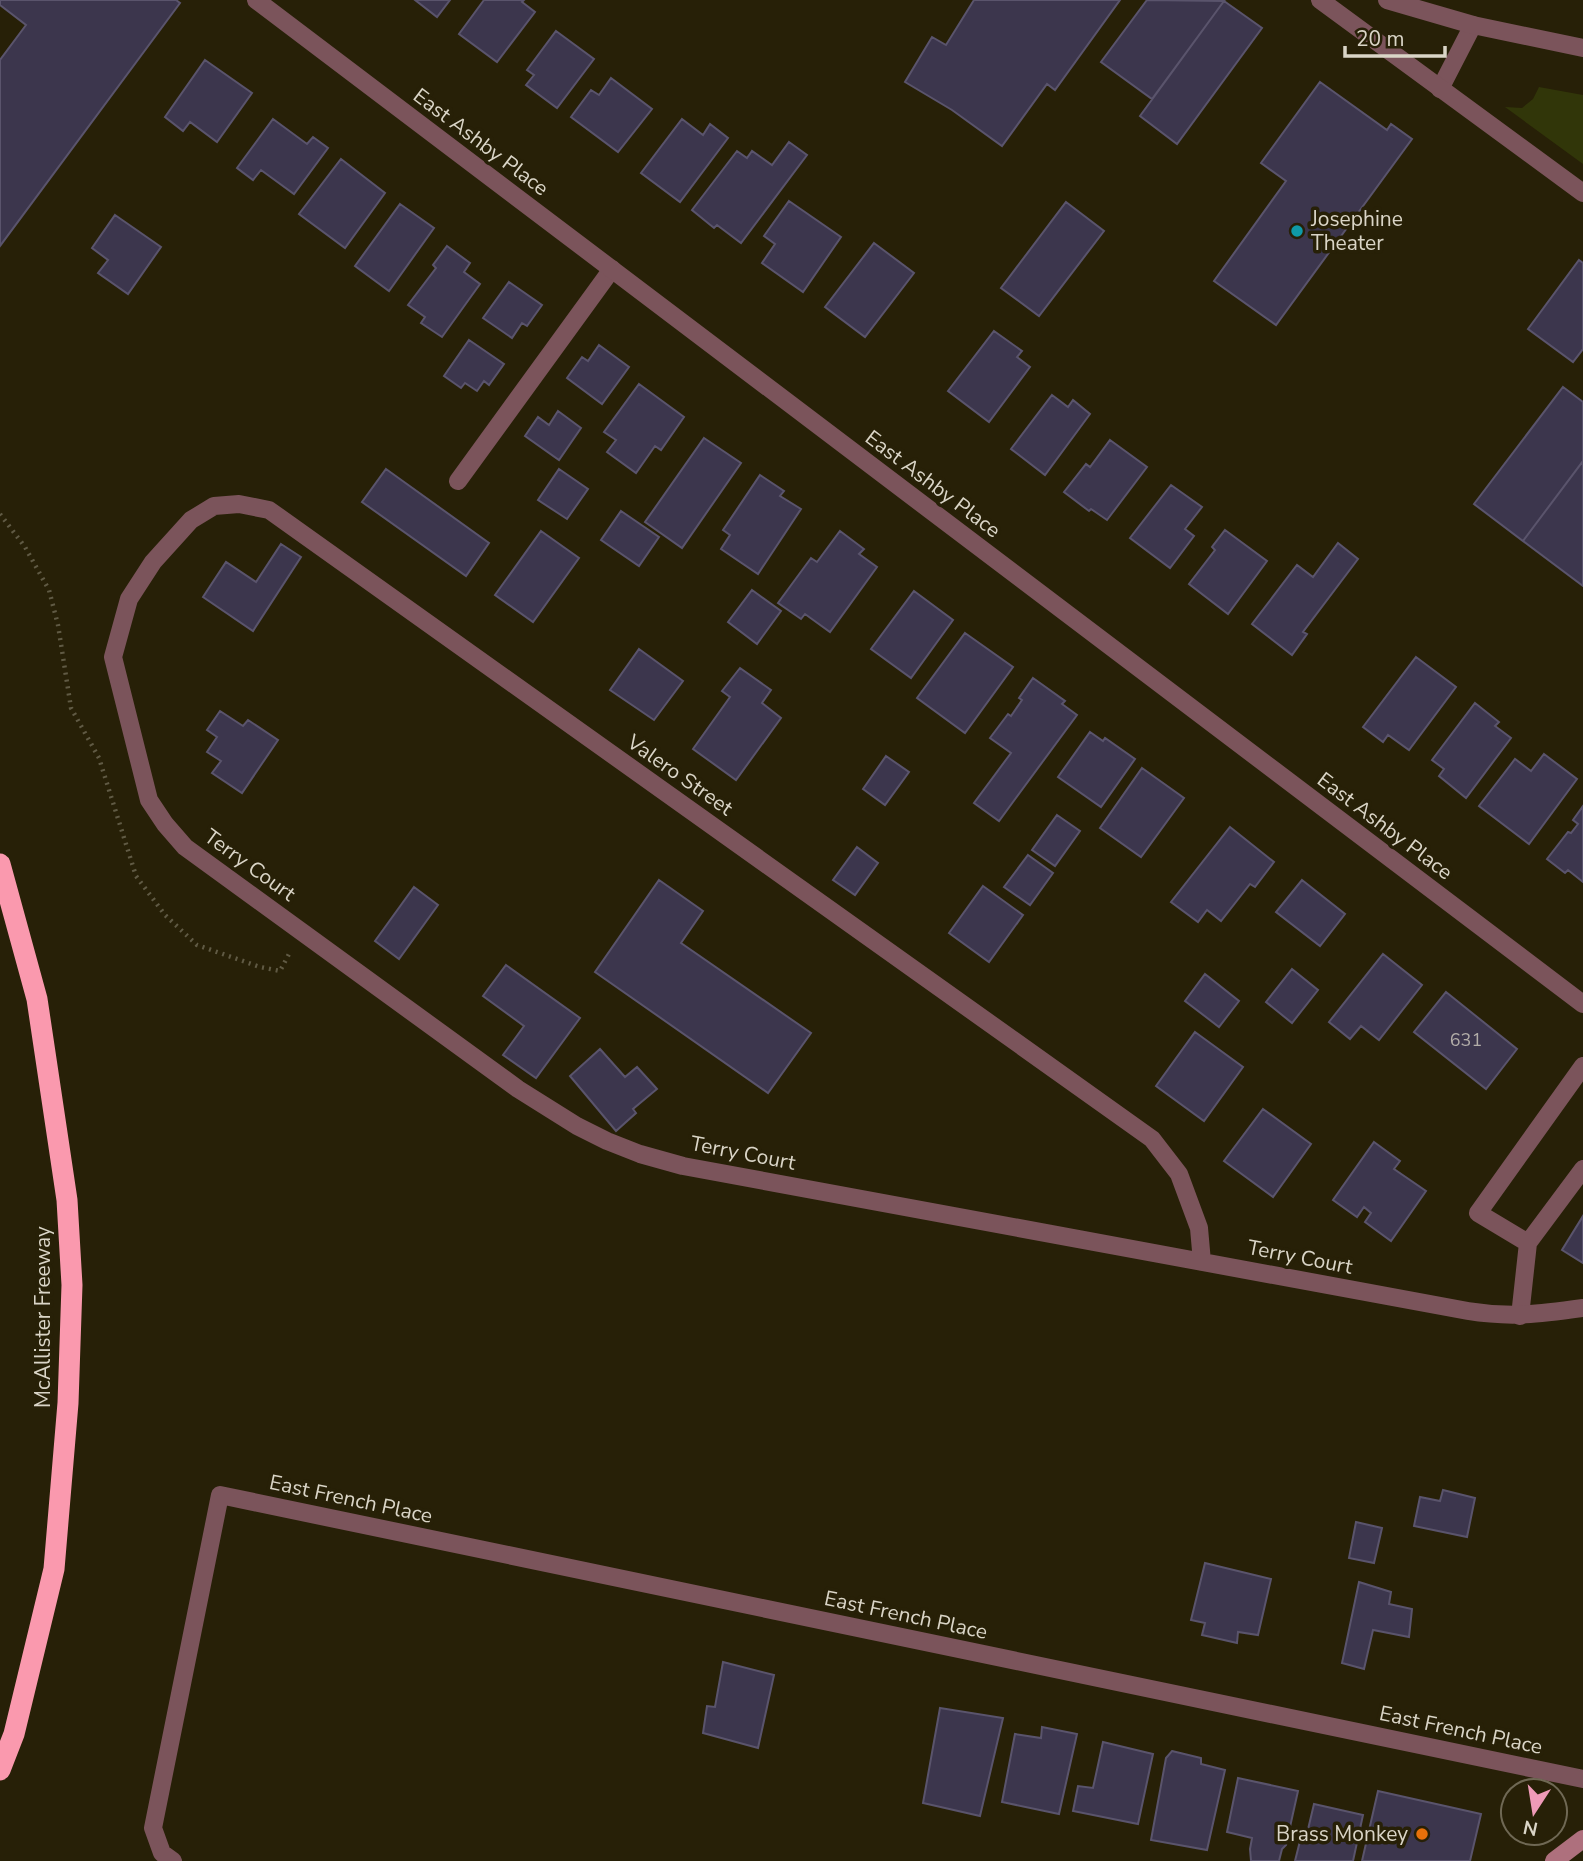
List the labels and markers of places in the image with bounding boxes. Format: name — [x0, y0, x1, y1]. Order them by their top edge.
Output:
place label: Josephine Theater — [1310, 205, 1403, 257]
marker: Josephine Theater — [1289, 223, 1305, 239]
place label: Brass Monkey — [1276, 1820, 1408, 1848]
marker: Brass Monkey — [1414, 1826, 1430, 1842]

